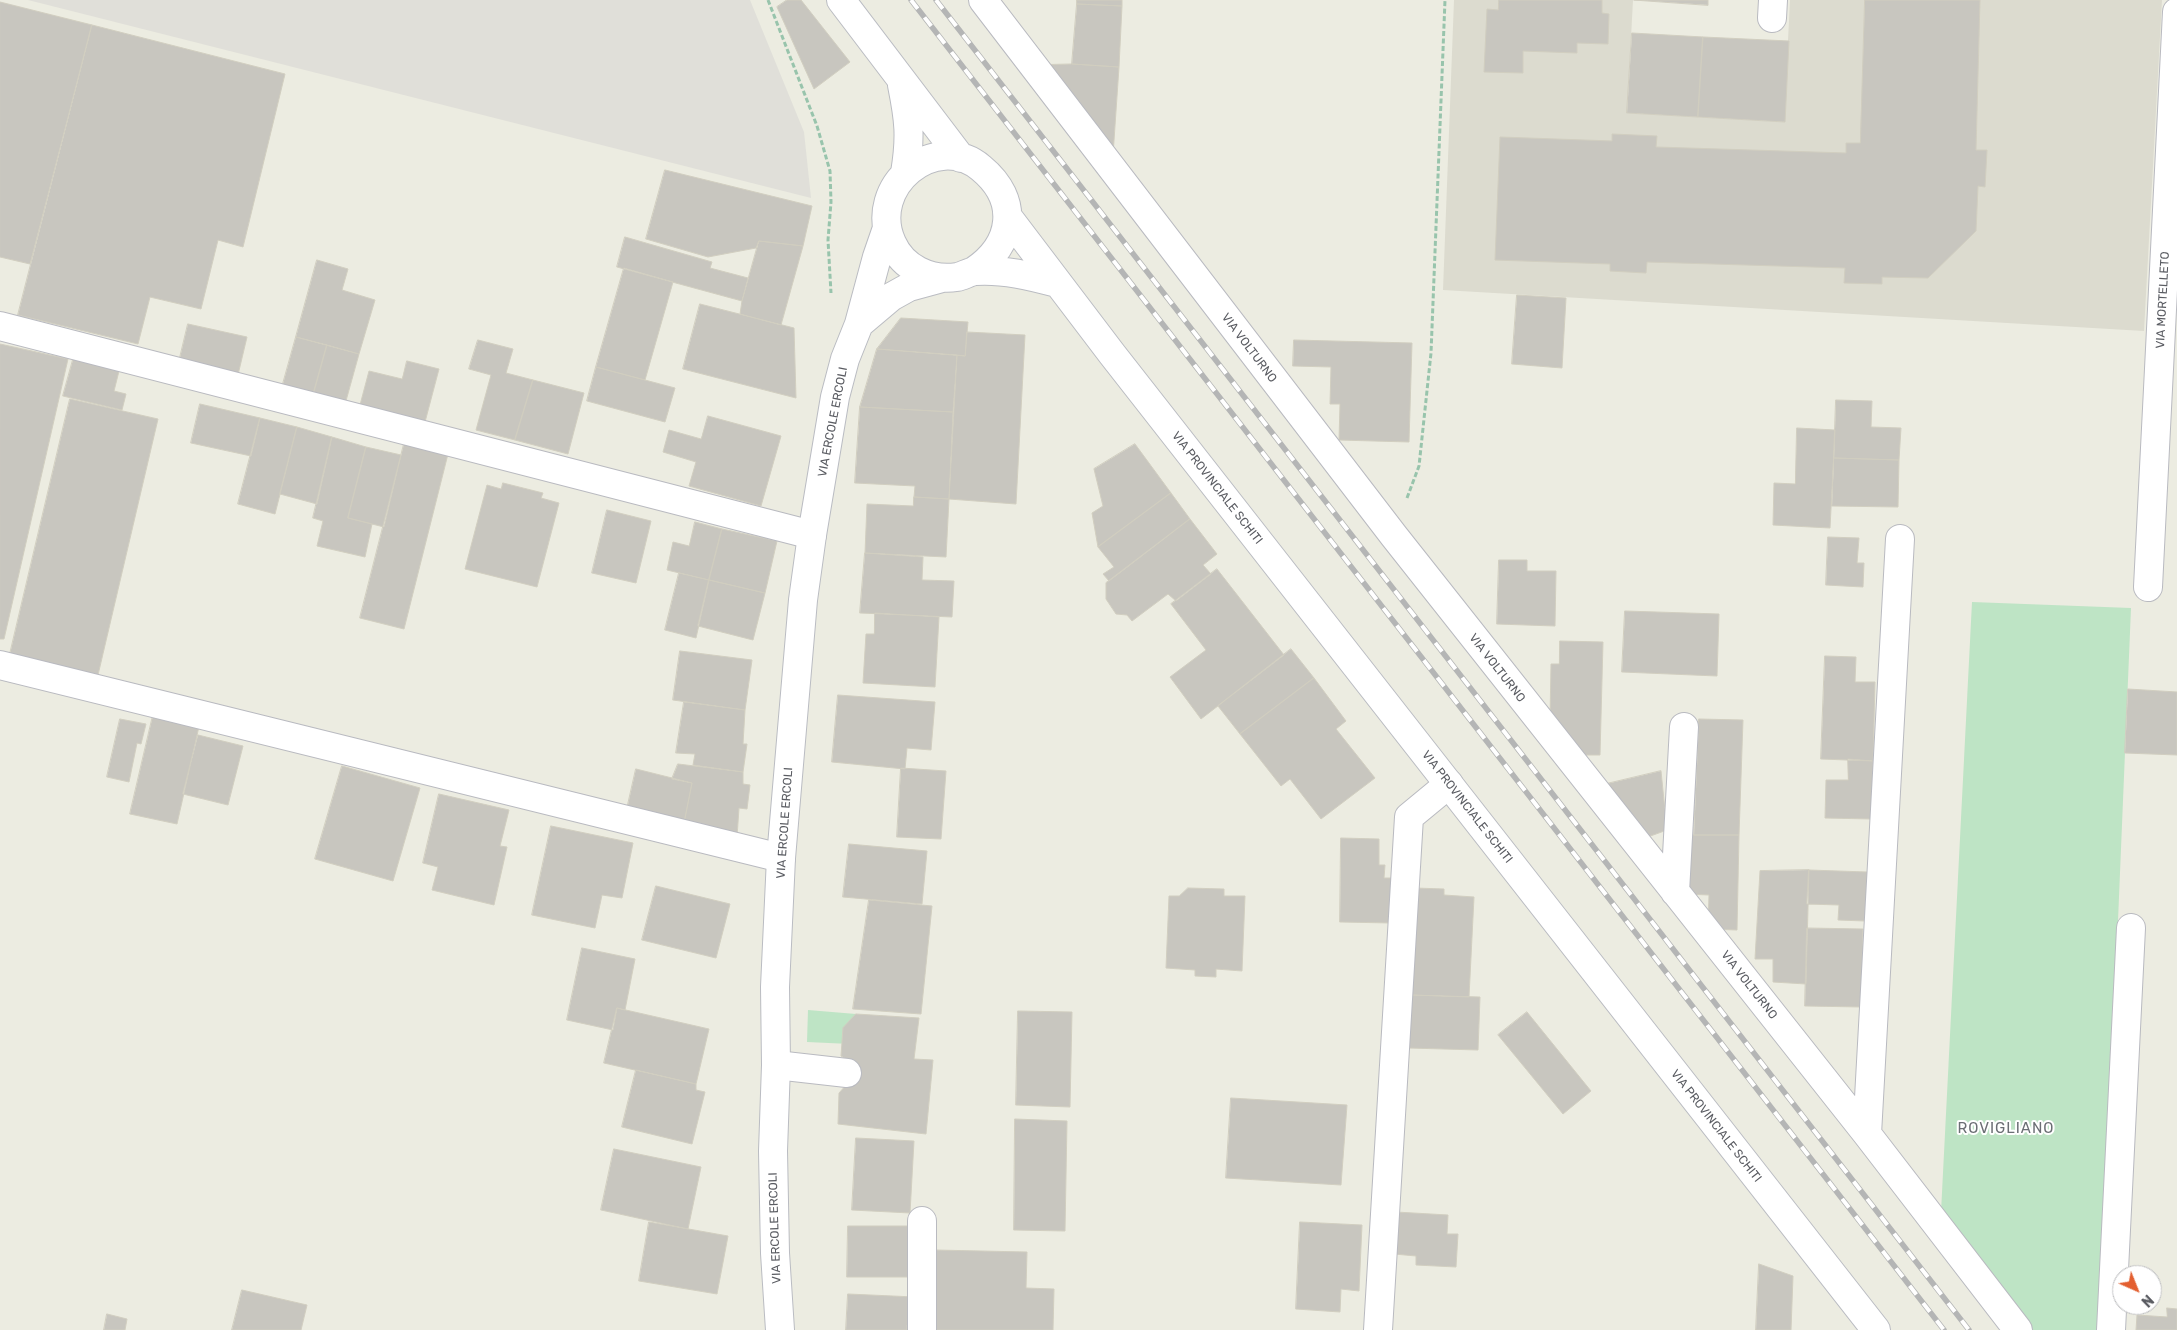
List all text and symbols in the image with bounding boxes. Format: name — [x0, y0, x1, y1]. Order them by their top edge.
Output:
street label: VIA MORTELLETO — [2153, 251, 2173, 349]
street label: VIA VOLTURNO — [1218, 311, 1280, 385]
street label: VIA ERCOLE ERCOLI — [815, 366, 851, 478]
street label: VIA PROVINCIALE SCHITI — [1169, 429, 1265, 547]
street label: VIA VOLTURNO — [1466, 631, 1528, 705]
street label: VIA PROVINCIALE SCHITI — [1419, 748, 1515, 866]
street label: VIA ERCOLE ERCOLI — [774, 767, 796, 879]
street label: VIA VOLTURNO — [1718, 948, 1780, 1022]
street label: VIA PROVINCIALE SCHITI — [1668, 1067, 1764, 1185]
district label: ROVIGLIANO — [1956, 1120, 2056, 1138]
street label: VIA ERCOLE ERCOLI — [766, 1172, 784, 1284]
north arrow — [2112, 1265, 2162, 1315]
text: N — [2138, 1291, 2157, 1310]

